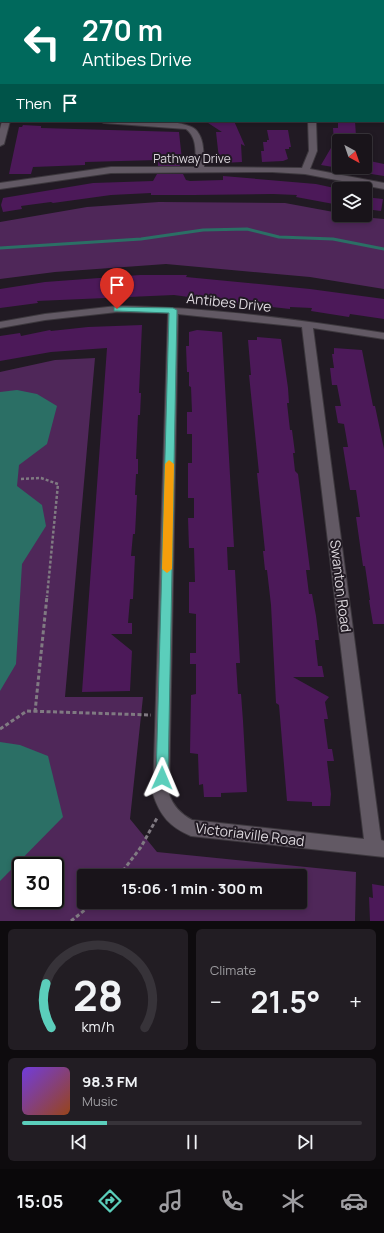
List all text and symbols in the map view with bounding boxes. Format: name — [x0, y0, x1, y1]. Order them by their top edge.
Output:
text: 270 m — [82, 11, 163, 49]
icon: left — [16, 16, 68, 68]
text: Antibes Drive — [82, 47, 192, 71]
icon: arrive — [59, 92, 81, 114]
text: Then — [16, 93, 51, 114]
north arrow — [332, 134, 372, 174]
map controls — [332, 134, 372, 222]
street label: Pathway Drive — [153, 150, 231, 167]
button: layers — [332, 182, 372, 222]
pin — [100, 268, 134, 309]
icon: arrive — [106, 274, 128, 296]
street label: Antibes Drive — [186, 288, 272, 316]
street label: Swanton Road — [326, 539, 356, 633]
position arrow — [141, 757, 183, 799]
street label: Victoriaville Road — [194, 818, 306, 850]
speed limit sign: 30 — [12, 857, 64, 909]
text: 15:06 · 1 min · 300 m — [121, 878, 263, 899]
text: Climate — [210, 961, 256, 979]
text: 28 — [73, 966, 123, 1022]
text: 21.5° — [251, 981, 321, 1022]
text: − — [210, 987, 222, 1017]
text: + — [349, 987, 362, 1017]
text: km/h — [81, 1016, 115, 1035]
text: 98.3 FM — [82, 1071, 137, 1092]
text: Music — [82, 1092, 118, 1110]
icon: previous — [68, 1131, 90, 1153]
icon: pause — [181, 1131, 203, 1153]
icon: next — [294, 1131, 316, 1153]
icon: directions — [96, 1187, 124, 1215]
icon: music — [157, 1187, 185, 1215]
icon: phone — [218, 1187, 246, 1215]
icon: climate — [279, 1187, 307, 1215]
icon: car — [340, 1187, 368, 1215]
text: 15:05 — [16, 1189, 63, 1213]

